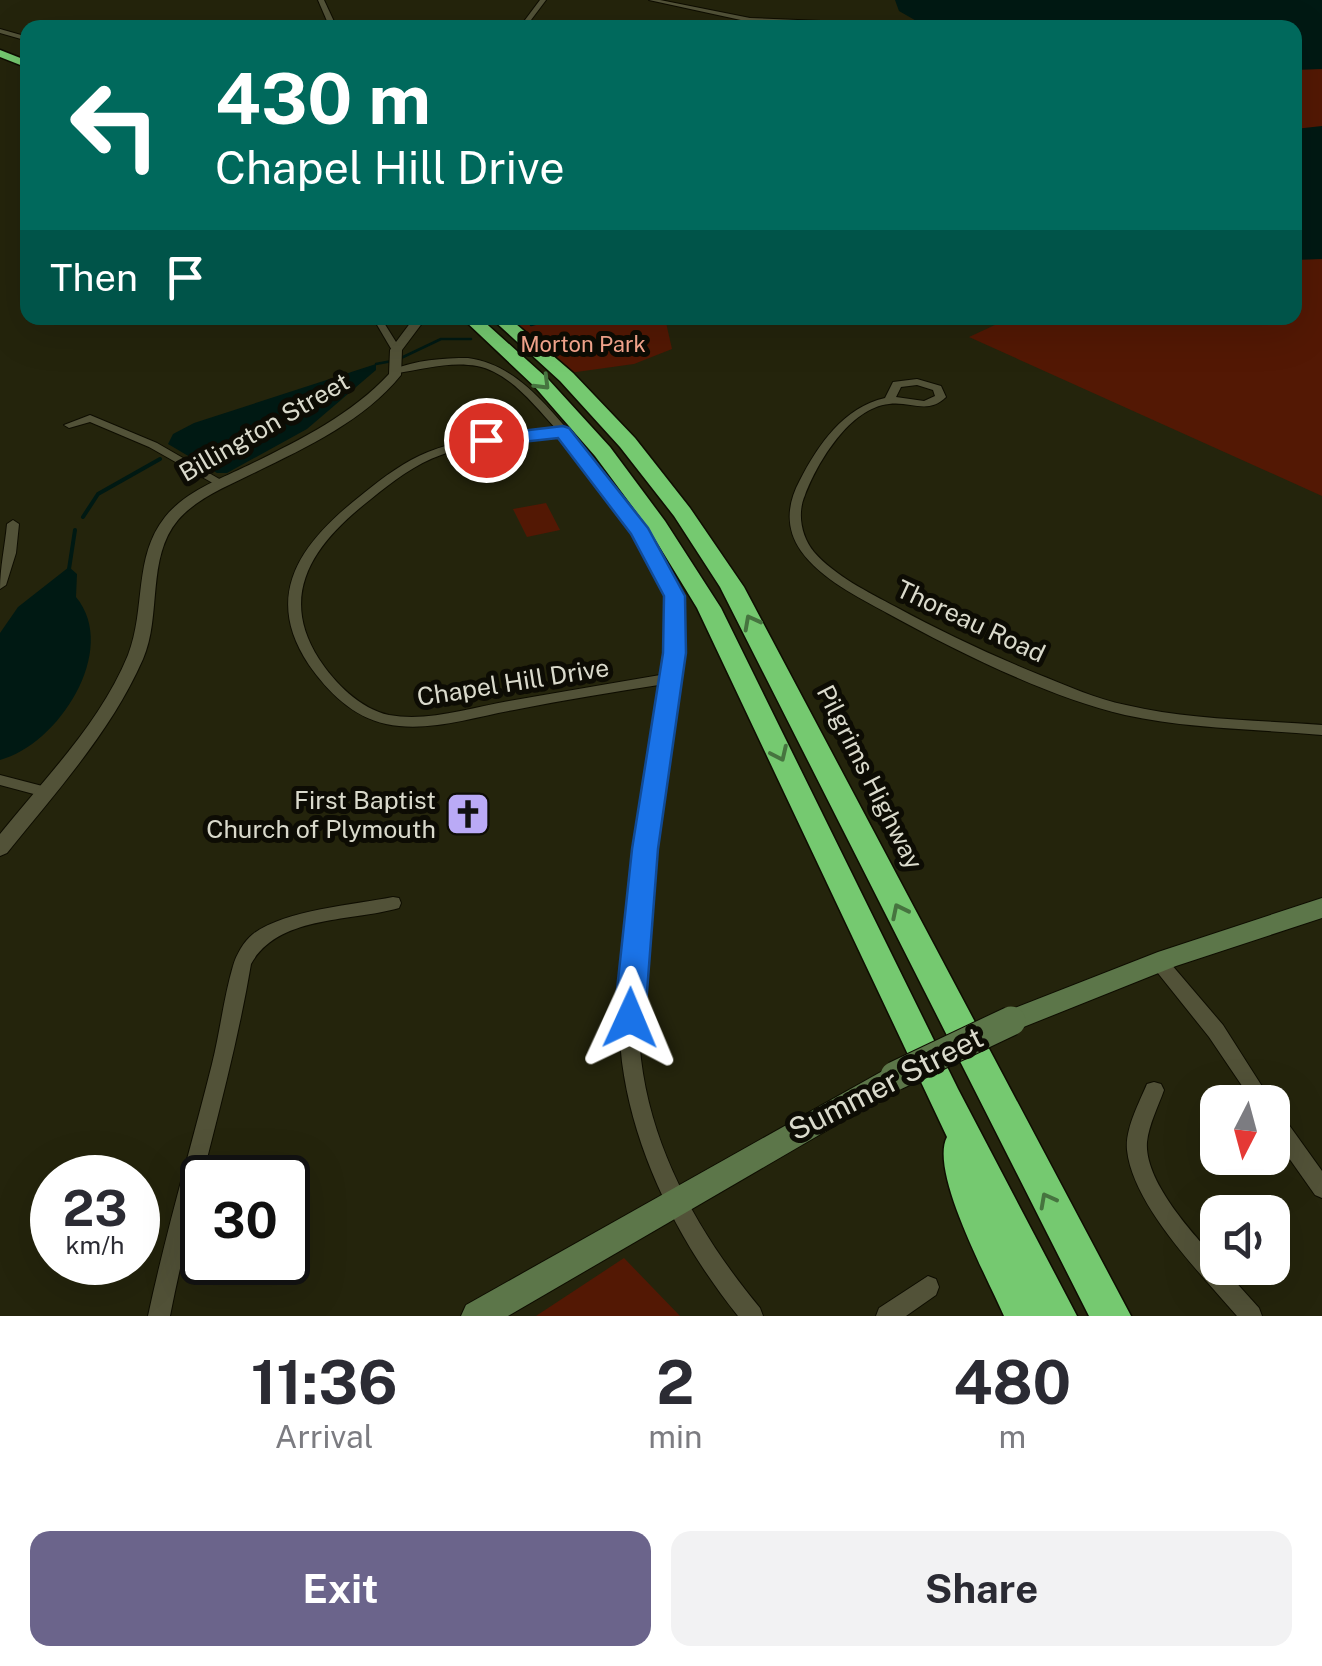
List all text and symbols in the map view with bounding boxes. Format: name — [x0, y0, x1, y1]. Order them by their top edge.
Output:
text: 430 m — [215, 57, 431, 140]
icon: left — [50, 60, 180, 190]
text: Chapel Hill Drive — [215, 141, 565, 194]
icon: arrive — [158, 250, 213, 305]
text: Then — [50, 255, 138, 300]
park label: Morton Park — [520, 331, 646, 357]
street label: Billington Street — [174, 366, 354, 488]
one-way arrow — [531, 371, 549, 389]
pin — [444, 398, 529, 483]
icon: arrive — [459, 413, 514, 468]
street label: Thoreau Road — [892, 573, 1050, 669]
one-way arrow — [744, 614, 763, 632]
street label: Chapel Hill Drive — [415, 652, 611, 712]
street label: Pilgrims Highway — [811, 680, 929, 874]
one-way arrow — [767, 744, 787, 762]
place label: First Baptist Church of Plymouth — [206, 785, 436, 844]
church icon: First Baptist Church of Plymouth — [445, 791, 491, 837]
one-way arrow — [891, 903, 911, 921]
position arrow — [578, 966, 682, 1070]
street label: Summer Street — [782, 1019, 989, 1148]
north arrow — [1200, 1085, 1290, 1175]
map controls — [1200, 1085, 1290, 1285]
speed limit sign: 30 — [180, 1155, 310, 1285]
text: 23 — [62, 1178, 128, 1237]
one-way arrow — [1040, 1193, 1060, 1211]
button: sound — [1200, 1195, 1290, 1285]
text: km/h — [66, 1230, 124, 1260]
text: 11:36 — [251, 1347, 398, 1418]
text: 2 — [656, 1347, 694, 1418]
text: 480 — [953, 1347, 1071, 1418]
text: Arrival — [275, 1418, 374, 1455]
text: min — [648, 1418, 703, 1455]
text: m — [998, 1418, 1026, 1455]
button: Exit — [30, 1531, 651, 1646]
button: Share — [671, 1531, 1292, 1646]

